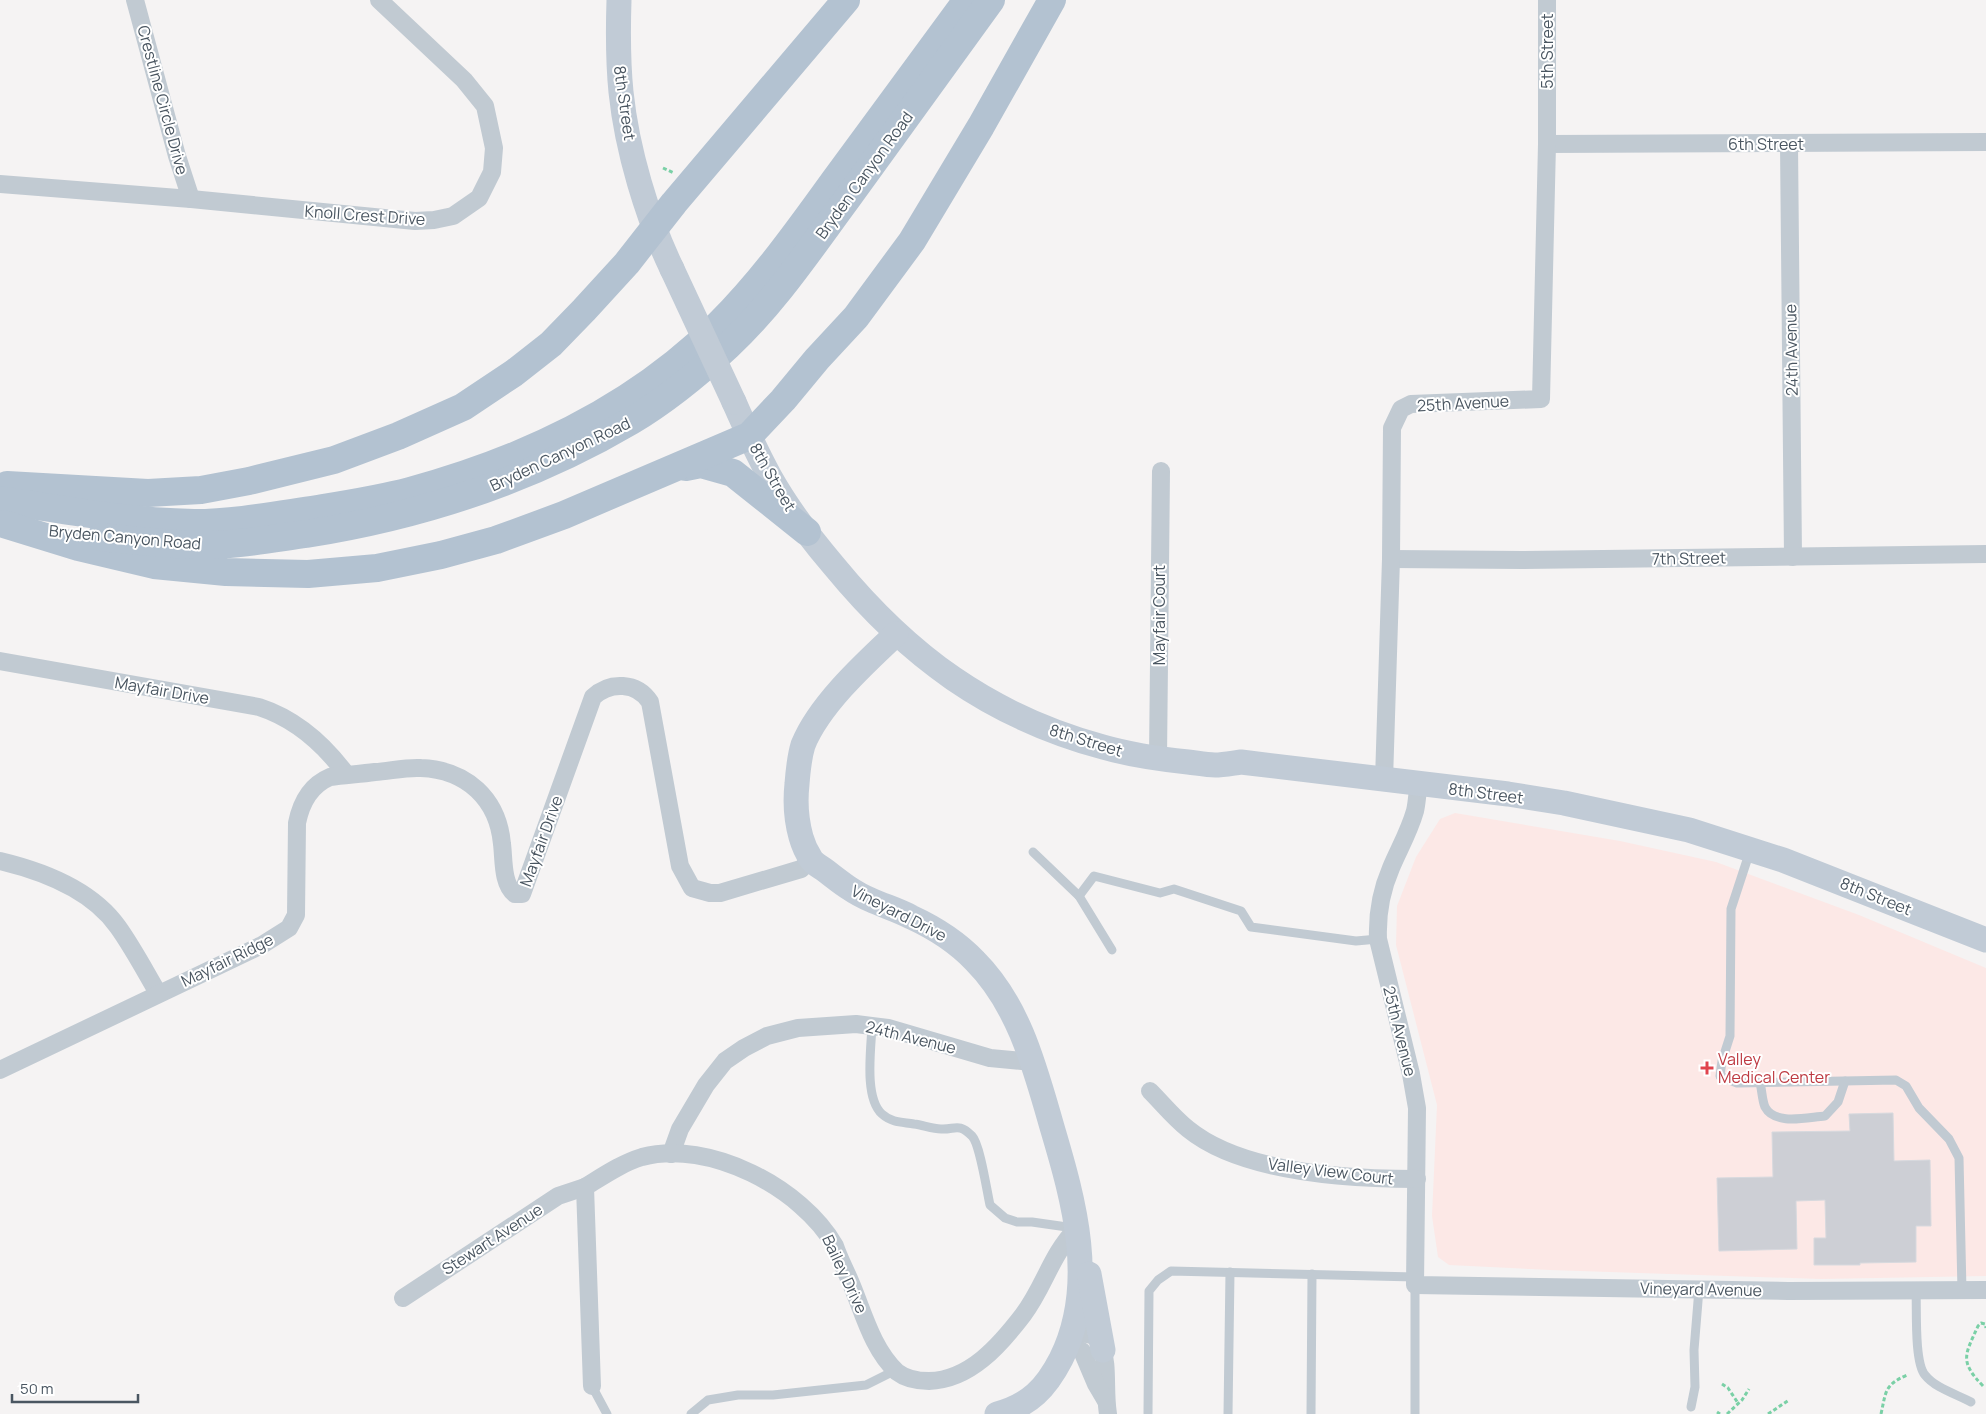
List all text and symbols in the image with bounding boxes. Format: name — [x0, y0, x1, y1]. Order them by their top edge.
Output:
street label: 5th Street — [1536, 13, 1558, 89]
street label: Crestline Circle Drive — [132, 23, 194, 177]
street label: 8th Street — [609, 64, 641, 142]
street label: Bryden Canyon Road — [810, 107, 918, 243]
street label: 6th Street — [1728, 133, 1804, 155]
street label: Knoll Crest Drive — [304, 200, 426, 230]
street label: 24th Avenue — [1779, 304, 1803, 396]
street label: 25th Avenue — [1416, 390, 1510, 416]
street label: Bryden Canyon Road — [486, 412, 634, 496]
street label: 8th Street — [745, 439, 801, 515]
street label: Bryden Canyon Road — [48, 519, 202, 555]
street label: 7th Street — [1652, 546, 1726, 570]
street label: Mayfair Court — [1148, 565, 1170, 665]
street label: Mayfair Drive — [113, 671, 211, 709]
street label: 8th Street — [1047, 718, 1125, 762]
street label: 8th Street — [1447, 777, 1525, 809]
street label: Mayfair Drive — [514, 792, 568, 890]
street label: 8th Street — [1837, 872, 1915, 920]
street label: Vineyard Drive — [847, 879, 951, 947]
street label: Mayfair Ridge — [177, 928, 277, 992]
street label: 25th Avenue — [1378, 984, 1422, 1078]
street label: 24th Avenue — [864, 1015, 958, 1059]
place label: Valley Medical Center — [1718, 1048, 1830, 1088]
marker: Valley Medical Center — [1700, 1061, 1714, 1075]
street label: Valley View Court — [1267, 1152, 1395, 1190]
street label: Stewart Avenue — [437, 1198, 547, 1280]
street label: Bailey Drive — [817, 1231, 873, 1317]
street label: Vineyard Avenue — [1640, 1277, 1762, 1301]
scale bar — [12, 1372, 139, 1404]
text: 50 m — [20, 1378, 54, 1399]

